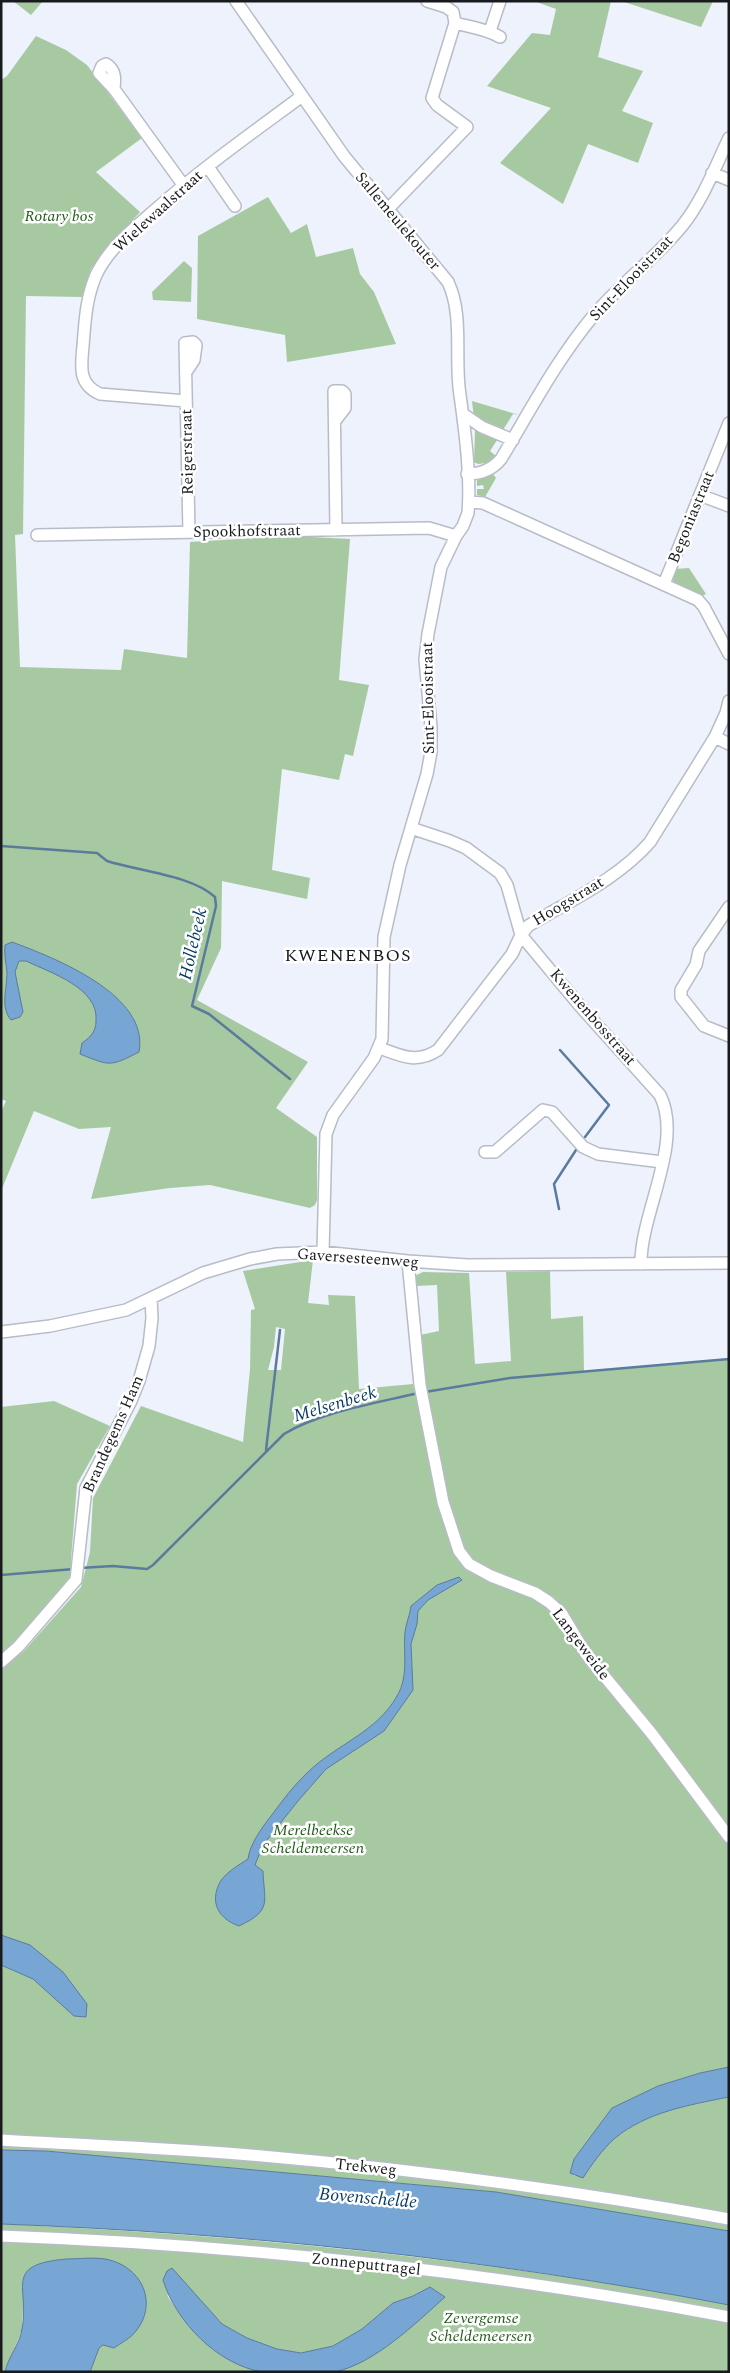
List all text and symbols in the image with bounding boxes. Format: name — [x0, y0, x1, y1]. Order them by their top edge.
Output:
street label: Wielewaalstraat — [108, 164, 208, 258]
street label: Sallemeulekouter — [349, 166, 447, 276]
park label: Rotary bos — [25, 204, 94, 228]
street label: Sint-Elooistraat — [583, 229, 679, 327]
street label: Reigerstraat — [174, 408, 200, 495]
street label: Begoniastraat — [661, 467, 721, 567]
street label: Spookhofstraat — [193, 518, 301, 544]
street label: Sint-Elooistraat — [415, 641, 441, 754]
street label: Hoogstraat — [528, 870, 608, 932]
water label: Hollebeek — [172, 905, 215, 983]
district label: KWENENBOS — [284, 942, 412, 969]
street label: Kwenenbosstraat — [544, 963, 642, 1071]
street label: Gaversesteenweg — [296, 1242, 420, 1274]
street label: Brandegems Ham — [76, 1371, 150, 1497]
water label: Melsenbeek — [290, 1378, 381, 1429]
street label: Langeweide — [546, 1603, 616, 1685]
park label: Merelbeekse Scheldemeersen — [262, 1818, 365, 1860]
street label: Trekweg — [334, 2152, 398, 2182]
water label: Bovenschelde — [318, 2180, 418, 2216]
street label: Zonneputtragel — [310, 2246, 422, 2282]
park label: Zevergemse Scheldemeersen — [430, 2306, 533, 2348]

